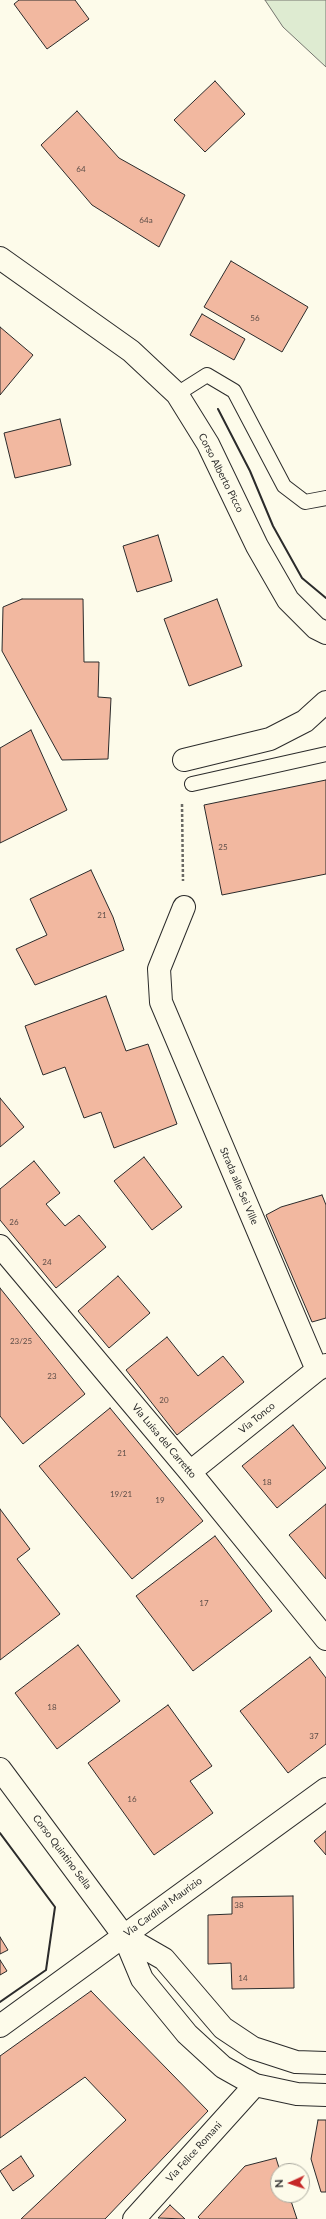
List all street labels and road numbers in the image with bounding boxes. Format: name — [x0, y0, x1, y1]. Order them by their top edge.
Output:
street label: Corso Alberto Picco — [196, 431, 246, 515]
street label: Strada alle Sei Ville — [217, 1146, 261, 1226]
street label: Via Tonco — [237, 1400, 277, 1436]
street label: Via Luisa del Carretto — [129, 1401, 199, 1481]
street label: Corso Quintino Sella — [30, 1812, 94, 1892]
street label: Via Cardinal Maurizio — [122, 1875, 204, 1939]
street label: Via Felice Romani — [164, 2119, 224, 2185]

